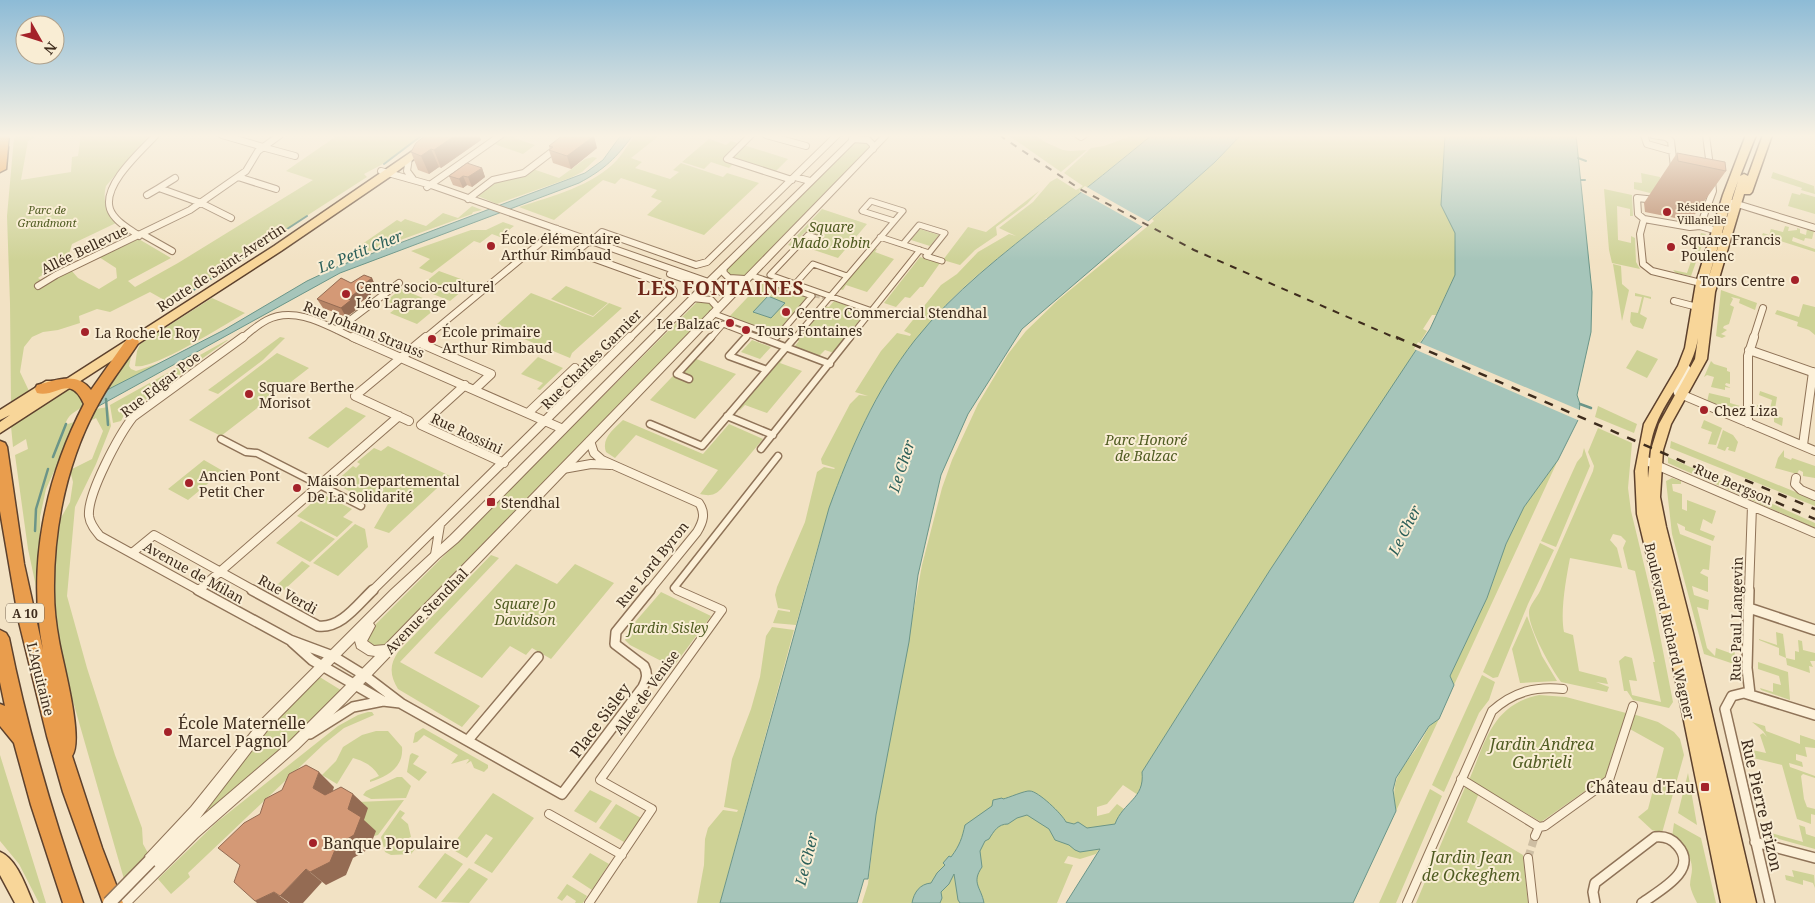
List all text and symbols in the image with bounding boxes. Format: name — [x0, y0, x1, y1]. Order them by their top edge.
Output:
north arrow — [15, 15, 65, 65]
text: N — [40, 38, 61, 59]
place label: Résidence Villanelle — [1677, 199, 1730, 227]
park label: Parc de Grandmont — [18, 202, 77, 230]
marker: Résidence Villanelle — [1661, 206, 1673, 218]
park label: Square Mado Robin — [791, 217, 871, 252]
street label: Route de Saint-Avertin — [153, 218, 289, 316]
street label: Allée Bellevue — [37, 220, 131, 278]
water label: Le Petit Cher — [314, 225, 406, 277]
place label: École élémentaire Arthur Rimbaud — [501, 229, 621, 264]
place label: Square Francis Poulenc — [1681, 230, 1781, 265]
marker: École élémentaire Arthur Rimbaud — [485, 240, 497, 252]
marker: Square Francis Poulenc — [1665, 241, 1677, 253]
place label: Tours Centre — [1699, 271, 1785, 290]
marker: Tours Centre — [1789, 274, 1801, 286]
district label: LES FONTAINES — [637, 275, 805, 301]
place label: Centre socio-culturel Léo Lagrange — [356, 277, 495, 312]
marker: Centre socio-culturel Léo Lagrange — [340, 288, 352, 300]
street label: Rue Johann Strauss — [301, 296, 427, 362]
place label: Centre Commercial Stendhal — [796, 303, 988, 322]
street label: Rue Charles Garnier — [537, 304, 646, 413]
marker: Centre Commercial Stendhal — [780, 306, 792, 318]
place label: Le Balzac — [657, 314, 720, 333]
marker: Le Balzac — [724, 317, 736, 329]
place label: Tours Fontaines — [756, 321, 862, 340]
place label: École primaire Arthur Rimbaud — [442, 322, 553, 357]
place label: La Roche le Roy — [95, 323, 200, 342]
marker: Tours Fontaines — [740, 324, 752, 336]
marker: La Roche le Roy — [79, 326, 91, 338]
marker: École primaire Arthur Rimbaud — [426, 333, 438, 345]
street label: Rue Edgar Poe — [116, 347, 204, 421]
place label: Square Berthe Morisot — [259, 377, 354, 412]
marker: Square Berthe Morisot — [243, 388, 255, 400]
place label: Chez Liza — [1714, 401, 1778, 420]
marker: Chez Liza — [1698, 404, 1710, 416]
street label: Rue Rossini — [428, 408, 506, 458]
park label: Parc Honoré de Balzac — [1104, 430, 1188, 465]
water label: Le Cher — [883, 437, 919, 495]
street label: Rue Bergson — [1692, 459, 1776, 509]
place label: Ancien Pont Petit Cher — [199, 466, 280, 501]
place label: Maison Departemental De La Solidarité — [307, 471, 460, 506]
marker: Ancien Pont Petit Cher — [183, 477, 195, 489]
marker: Maison Departemental De La Solidarité — [291, 482, 303, 494]
place label: Stendhal — [501, 493, 560, 512]
marker: Stendhal — [485, 496, 497, 508]
water label: Le Cher — [1383, 501, 1425, 559]
street label: Rue Lord Byron — [611, 517, 693, 611]
street label: Avenue de Milan — [140, 536, 248, 608]
street label: Boulevard Richard Wagner — [1640, 541, 1700, 722]
street label: Rue Paul Langevin — [1725, 556, 1747, 682]
street label: Avenue Stendhal — [380, 563, 472, 658]
street label: Rue Verdi — [255, 570, 321, 618]
park label: Square Jo Davidson — [493, 594, 556, 629]
road number: A 10 — [6, 604, 44, 622]
park label: Jardin Sisley — [625, 618, 708, 637]
street label: L'Aquitaine — [23, 640, 59, 718]
street label: Allée de Venise — [609, 646, 683, 738]
street label: Place Sisley — [565, 678, 636, 762]
place label: École Maternelle Marcel Pagnol — [178, 712, 306, 752]
marker: École Maternelle Marcel Pagnol — [162, 726, 174, 738]
park label: Jardin Andrea Gabrieli — [1487, 733, 1595, 773]
street label: Rue Pierre Brizon — [1736, 737, 1788, 873]
place label: Château d'Eau — [1586, 776, 1695, 798]
marker: Château d'Eau — [1699, 781, 1711, 793]
water label: Le Cher — [790, 830, 822, 888]
place label: Banque Populaire — [323, 832, 460, 854]
marker: Banque Populaire — [307, 837, 319, 849]
park label: Jardin Jean de Ockeghem — [1422, 846, 1521, 886]

